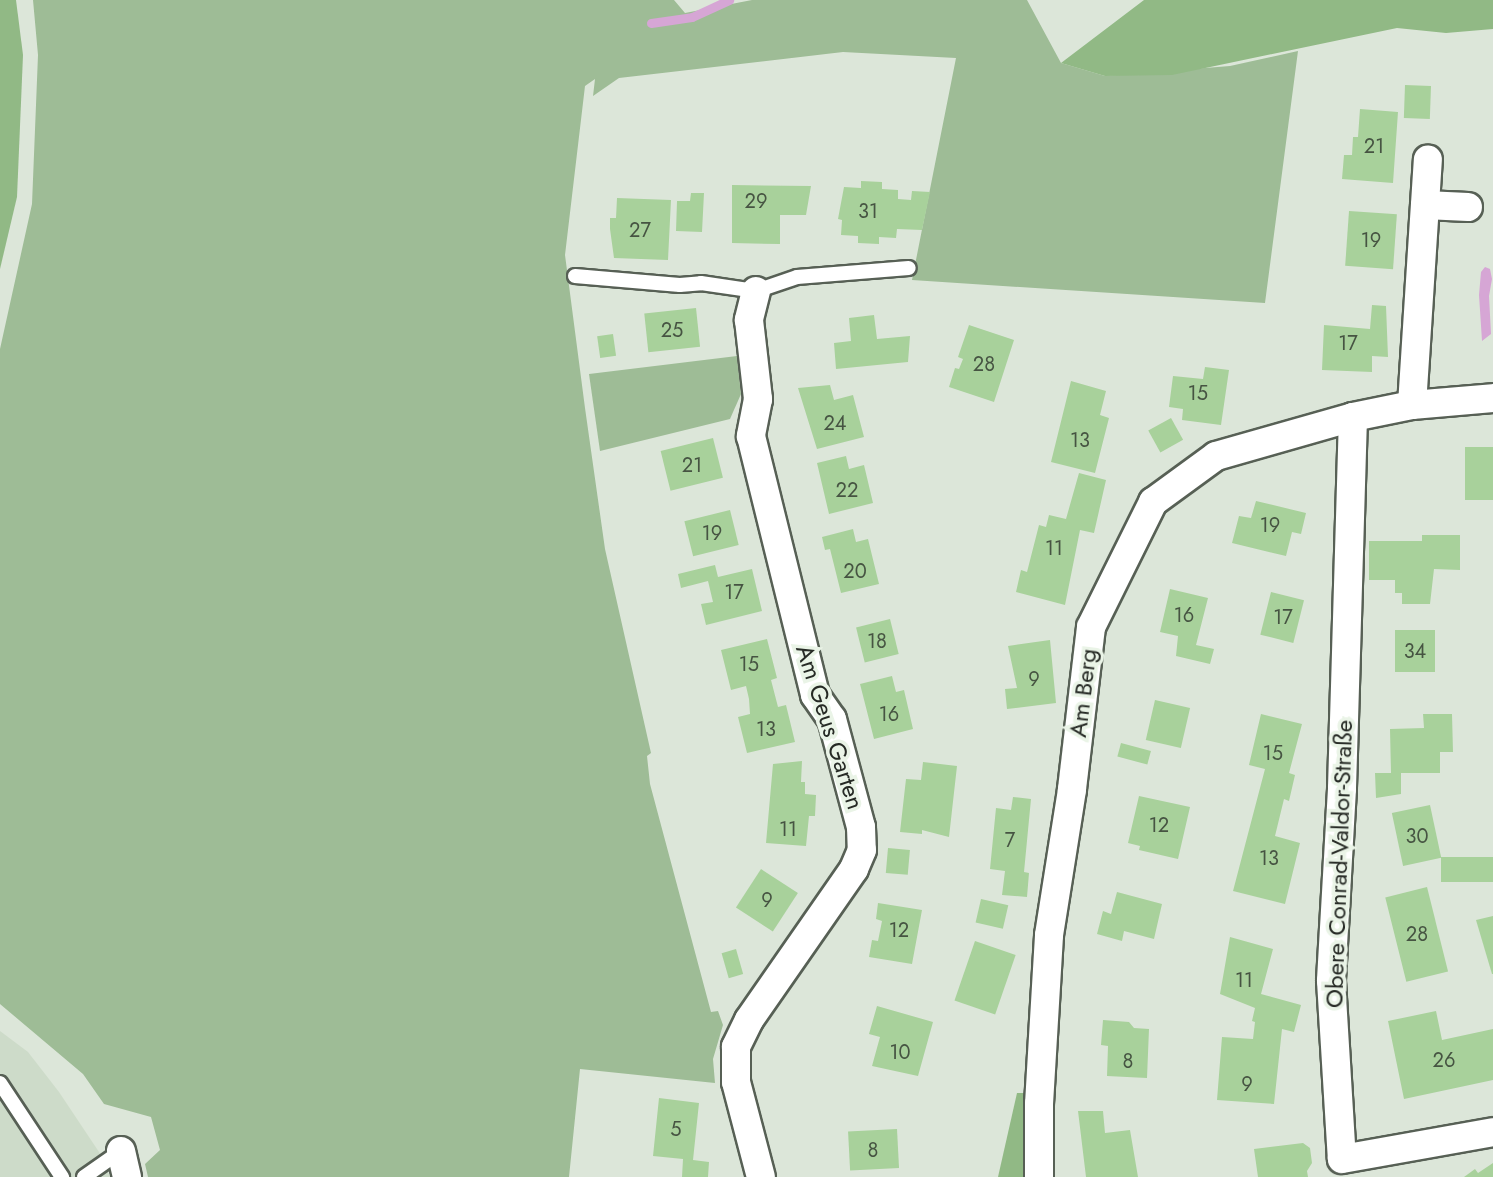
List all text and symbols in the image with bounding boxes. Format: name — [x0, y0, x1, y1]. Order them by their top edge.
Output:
house number: 21 — [1364, 134, 1384, 158]
house number: 29 — [745, 189, 767, 213]
house number: 31 — [858, 199, 878, 223]
house number: 27 — [629, 218, 651, 242]
house number: 19 — [1361, 228, 1381, 252]
house number: 25 — [661, 318, 683, 342]
house number: 17 — [1338, 331, 1358, 355]
house number: 28 — [973, 352, 995, 376]
house number: 15 — [1188, 381, 1208, 405]
house number: 24 — [823, 411, 847, 435]
house number: 13 — [1070, 428, 1090, 452]
house number: 21 — [682, 453, 702, 477]
house number: 22 — [836, 478, 858, 502]
house number: 19 — [1260, 513, 1280, 537]
house number: 19 — [702, 521, 722, 545]
house number: 11 — [1045, 536, 1063, 560]
house number: 20 — [843, 559, 867, 583]
house number: 17 — [724, 580, 744, 604]
house number: 16 — [1174, 603, 1194, 627]
house number: 17 — [1273, 605, 1293, 629]
house number: 18 — [867, 629, 887, 653]
house number: 34 — [1404, 639, 1426, 663]
street label: Am Geus Garten — [790, 641, 870, 813]
street label: Am Berg — [1063, 647, 1103, 739]
house number: 15 — [739, 652, 759, 676]
house number: 9 — [1028, 667, 1040, 691]
house number: 16 — [879, 702, 899, 726]
house number: 13 — [756, 717, 776, 741]
street label: Obere Conrad-Valdor-Straße — [1320, 719, 1358, 1009]
house number: 15 — [1263, 741, 1283, 765]
house number: 12 — [1149, 813, 1169, 837]
house number: 11 — [779, 817, 797, 841]
house number: 30 — [1406, 824, 1428, 848]
house number: 7 — [1005, 828, 1015, 852]
house number: 13 — [1259, 846, 1279, 870]
house number: 9 — [761, 888, 773, 912]
house number: 12 — [889, 918, 909, 942]
house number: 28 — [1406, 922, 1428, 946]
house number: 11 — [1235, 968, 1253, 992]
house number: 10 — [890, 1040, 910, 1064]
house number: 26 — [1433, 1048, 1455, 1072]
house number: 8 — [1123, 1049, 1133, 1073]
house number: 9 — [1241, 1072, 1253, 1096]
house number: 5 — [670, 1117, 682, 1141]
house number: 8 — [868, 1138, 878, 1162]

